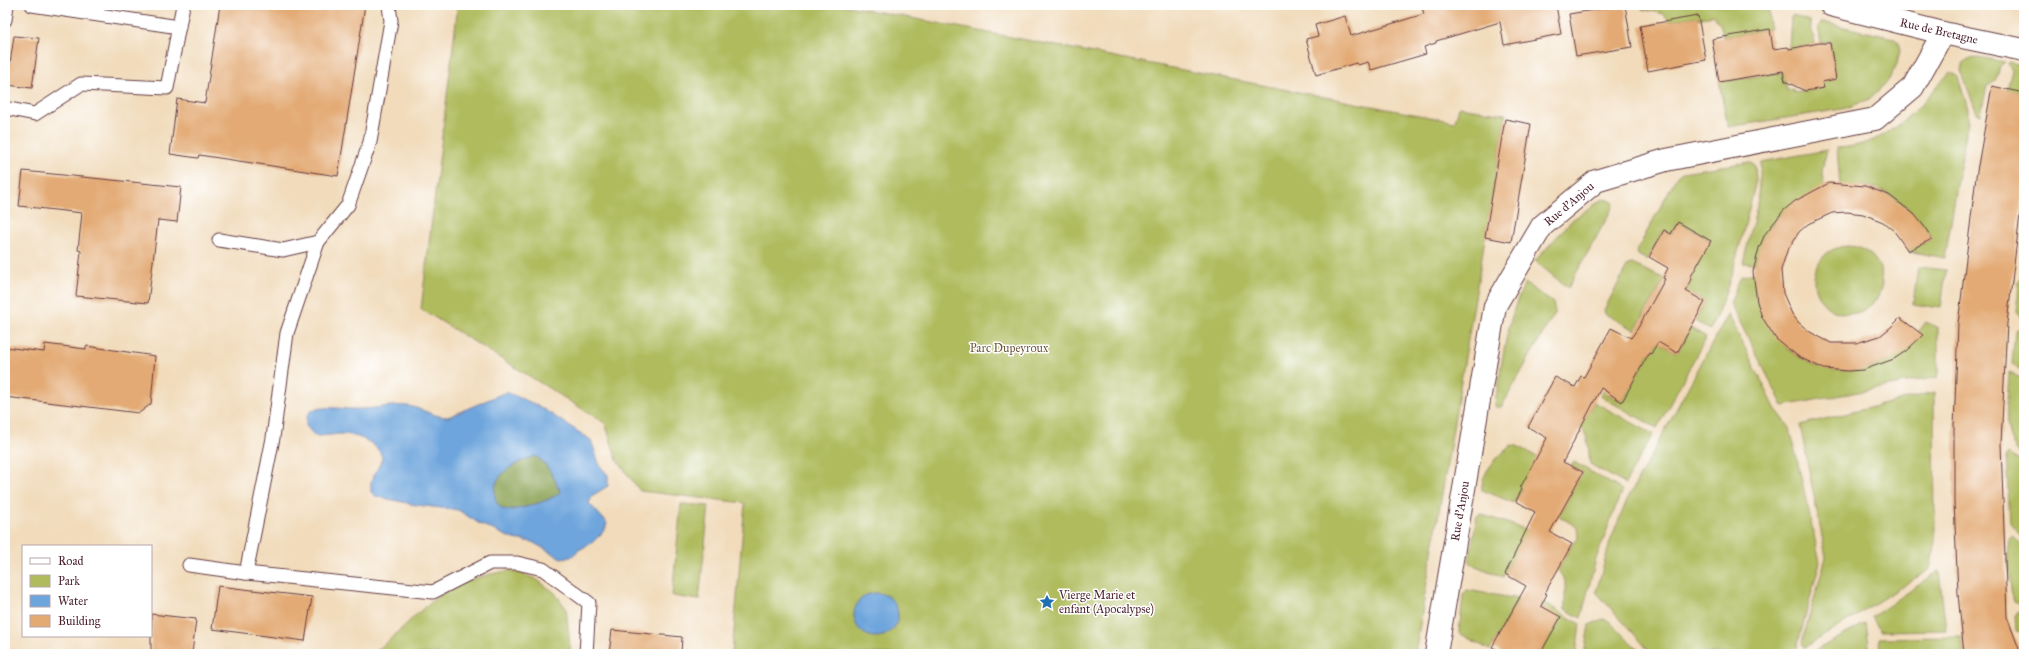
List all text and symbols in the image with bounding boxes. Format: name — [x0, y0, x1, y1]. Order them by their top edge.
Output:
street label: Rue de Bretagne — [1898, 15, 1979, 48]
street label: Rue d'Anjou — [1541, 179, 1597, 229]
park label: Parc Dupeyroux — [970, 341, 1049, 355]
street label: Rue d'Anjou — [1448, 479, 1472, 542]
legend — [22, 545, 152, 637]
text: Road — [58, 554, 84, 568]
text: Park — [58, 574, 80, 588]
place label: Vierge Marie et enfant (Apocalypse) — [1058, 588, 1154, 616]
place icon: Vierge Marie et enfant (Apocalypse) — [1038, 593, 1056, 611]
text: Water — [58, 594, 88, 608]
text: Building — [58, 614, 101, 629]

